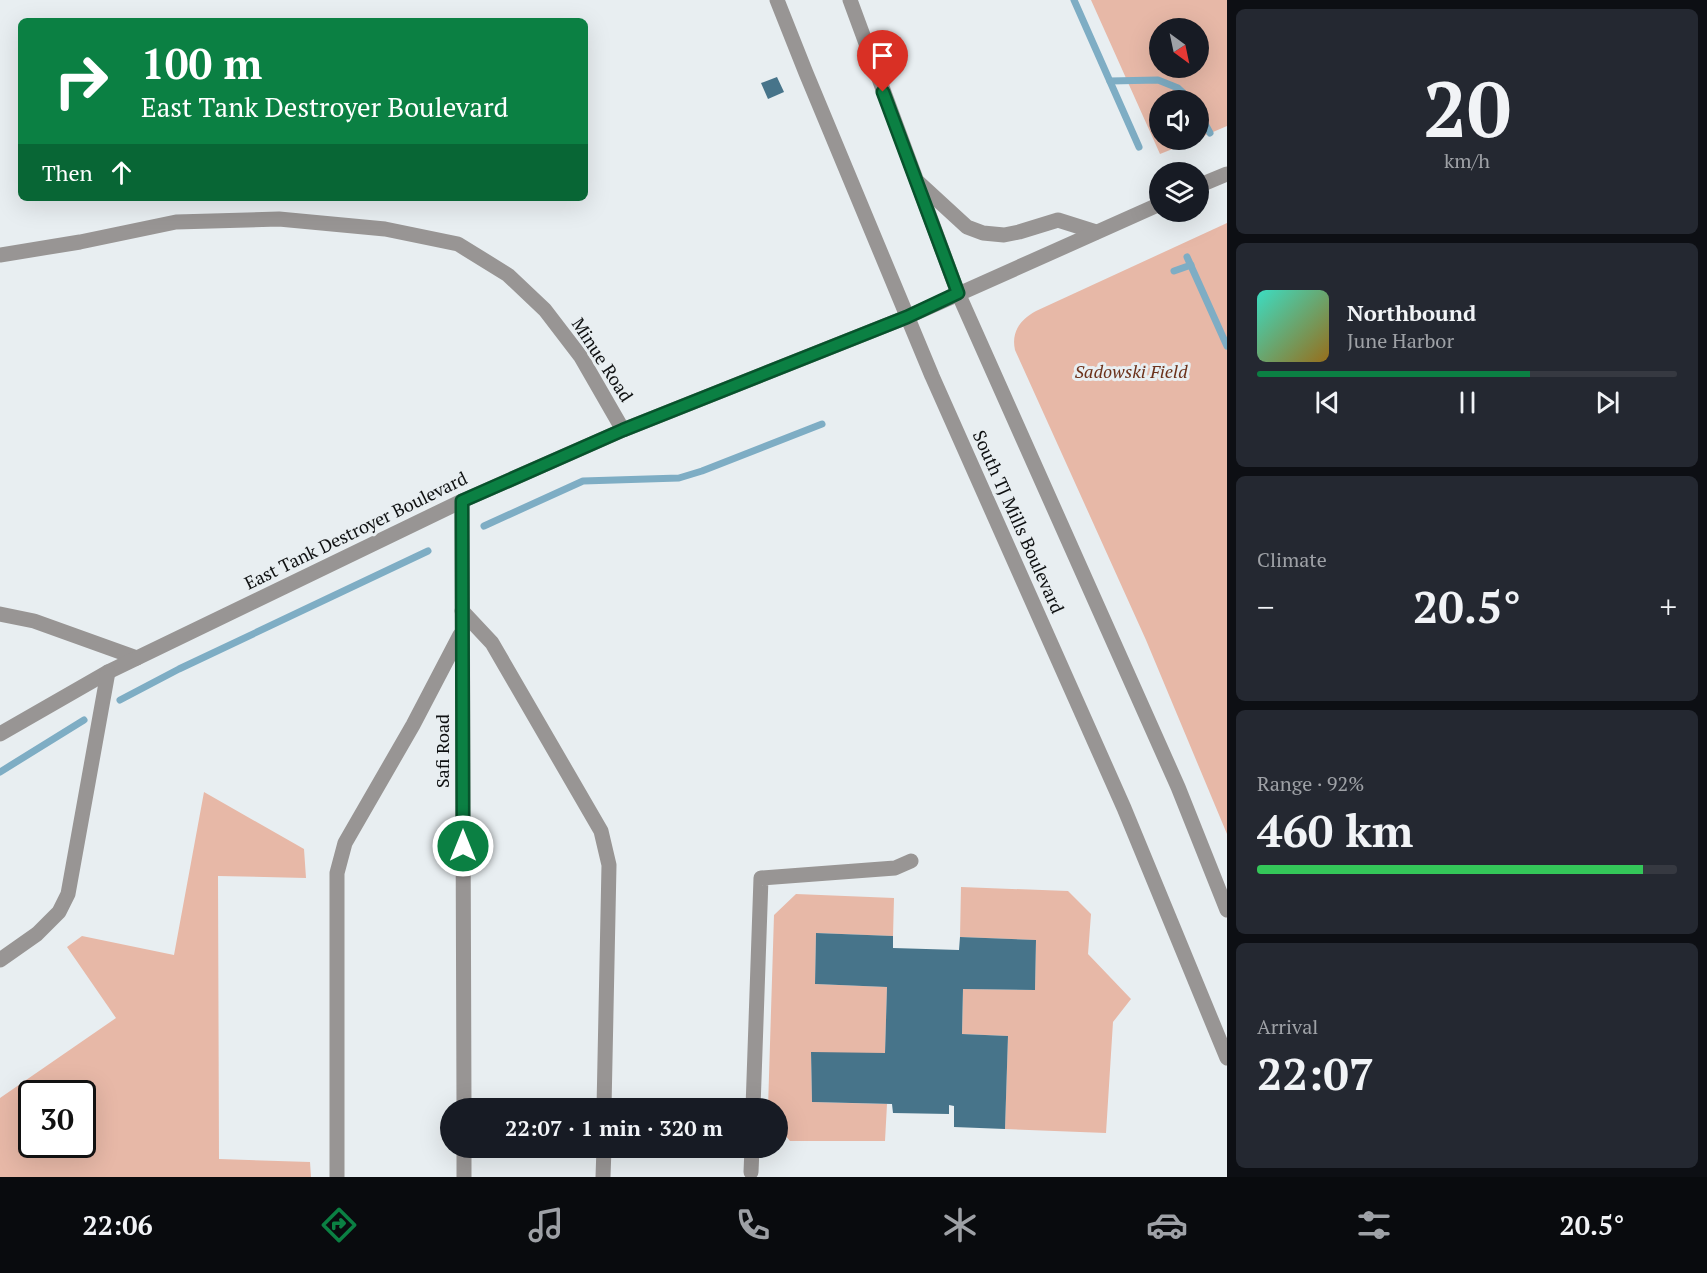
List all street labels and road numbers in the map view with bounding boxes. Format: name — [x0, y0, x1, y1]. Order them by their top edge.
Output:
street label: Minue Road — [567, 313, 639, 406]
street label: South TJ Mills Boulevard — [968, 426, 1070, 617]
street label: East Tank Destroyer Boulevard — [240, 466, 471, 595]
street label: Safi Road — [430, 714, 454, 788]

